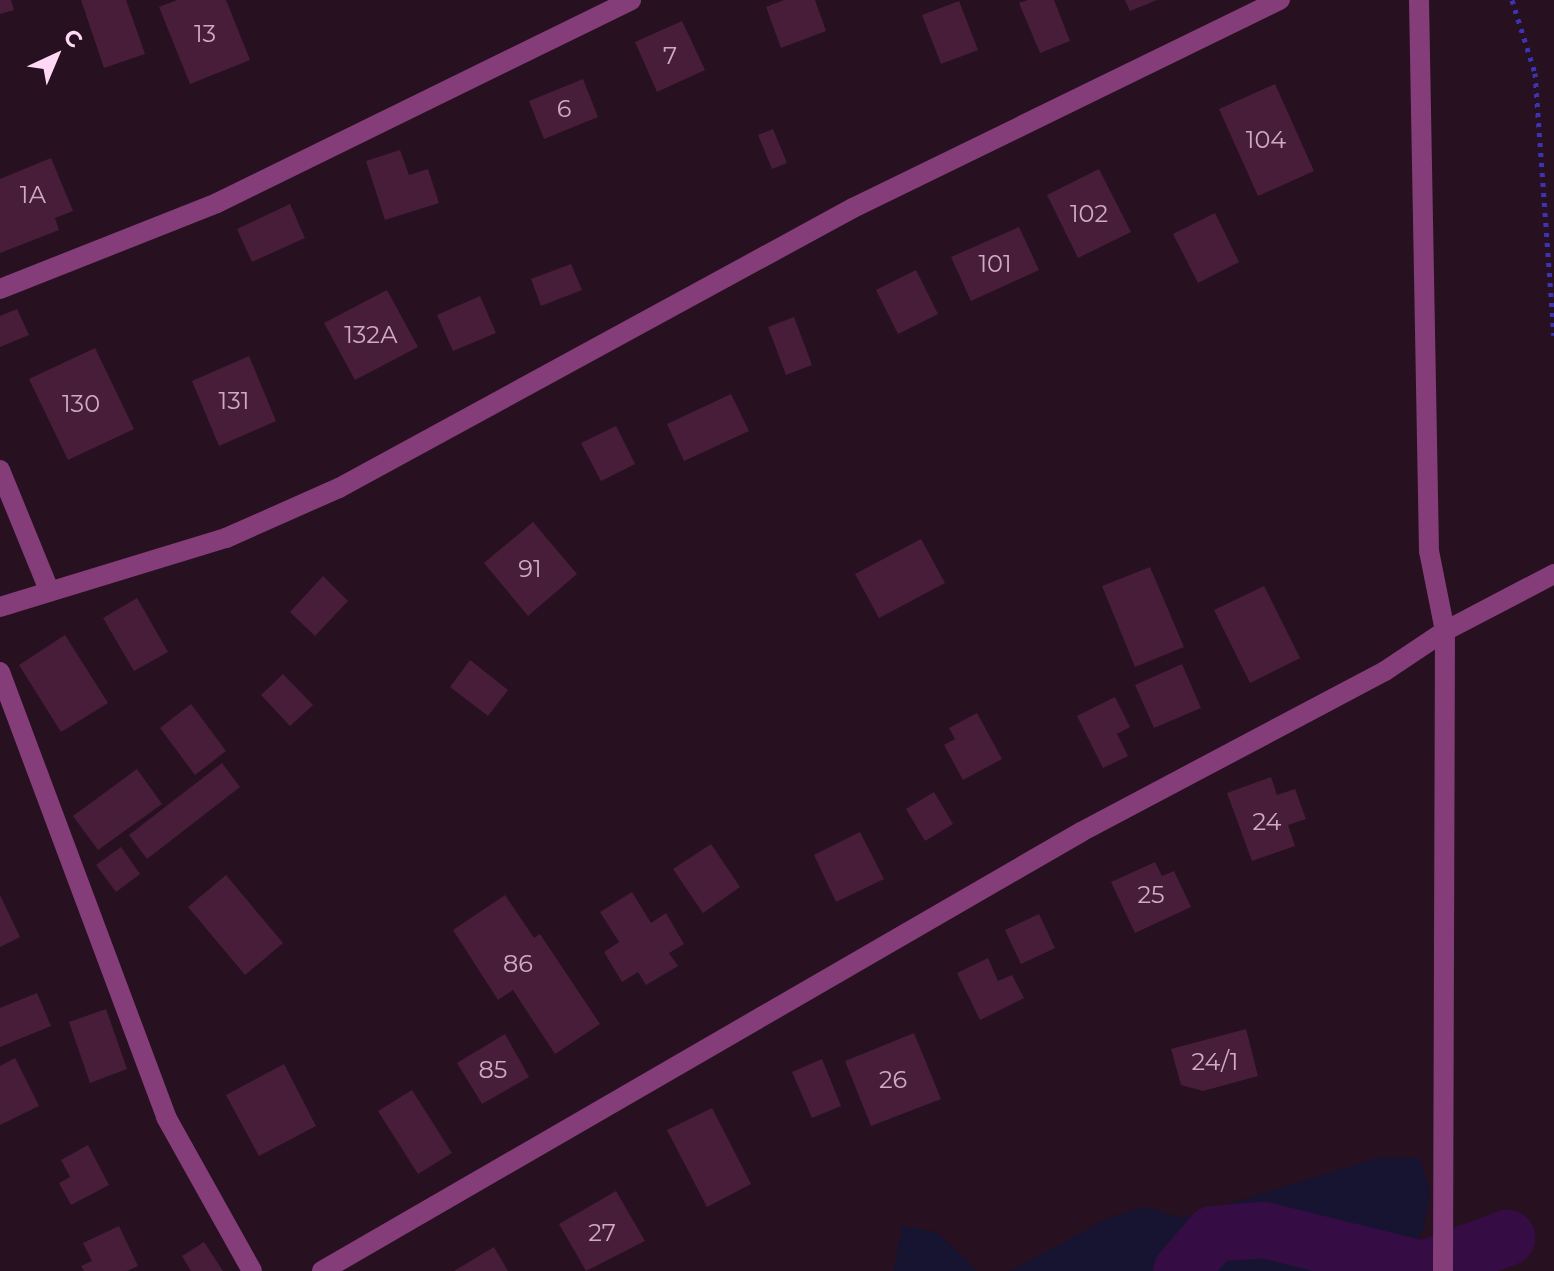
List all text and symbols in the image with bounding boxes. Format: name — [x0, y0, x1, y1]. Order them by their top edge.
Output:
north arrow — [16, 16, 96, 96]
house number: 13 — [194, 20, 216, 48]
text: С — [58, 23, 88, 54]
house number: 7 — [663, 42, 677, 70]
house number: 6 — [557, 95, 571, 123]
house number: 104 — [1246, 126, 1286, 154]
house number: 1А — [20, 181, 46, 209]
house number: 102 — [1070, 200, 1108, 228]
house number: 101 — [978, 250, 1012, 278]
house number: 132А — [344, 321, 398, 349]
house number: 131 — [219, 387, 249, 415]
house number: 130 — [62, 390, 100, 418]
house number: 91 — [518, 555, 542, 583]
house number: 24 — [1253, 808, 1281, 836]
house number: 25 — [1137, 881, 1165, 909]
house number: 86 — [503, 950, 533, 978]
house number: 24/1 — [1191, 1048, 1239, 1076]
house number: 85 — [479, 1056, 507, 1084]
house number: 26 — [879, 1066, 907, 1094]
house number: 27 — [588, 1219, 616, 1247]

